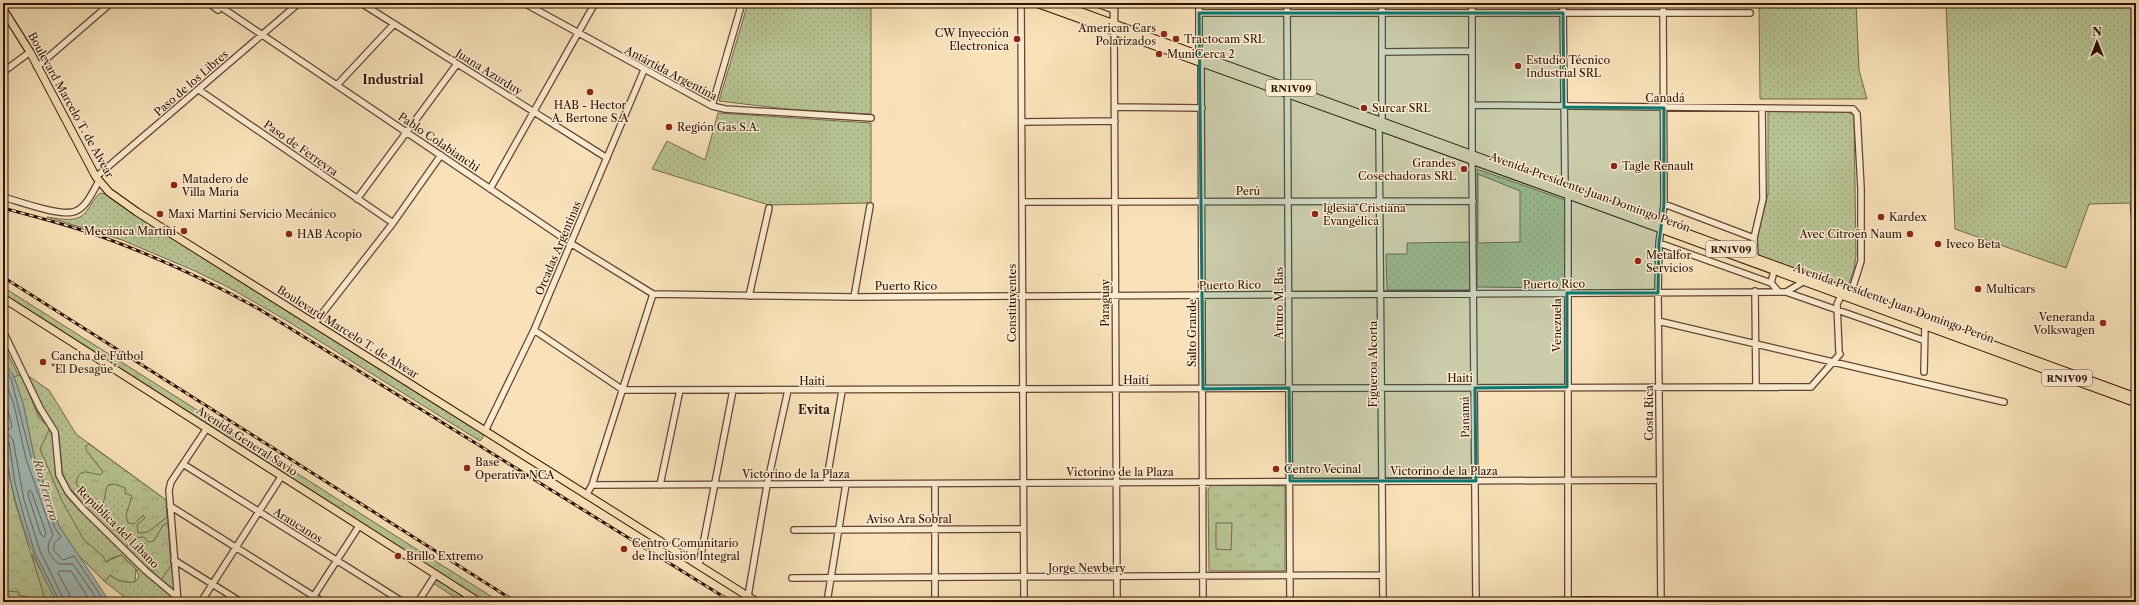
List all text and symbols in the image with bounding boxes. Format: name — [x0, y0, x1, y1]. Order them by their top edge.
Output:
place label: American Cars Polarizados — [1077, 21, 1156, 48]
north arrow — [2077, 22, 2117, 62]
text: N — [2092, 25, 2102, 39]
place label: CW Inyección Electronica — [935, 26, 1009, 53]
marker: American Cars Polarizados — [1159, 29, 1169, 39]
street label: Boulevard Marcelo T. de Alvear — [25, 30, 117, 181]
place label: Tractocam SRL — [1184, 32, 1266, 46]
marker: CW Inyección Electronica — [1012, 34, 1022, 44]
marker: Tractocam SRL — [1171, 34, 1181, 44]
street label: Antártida Argentina — [621, 42, 720, 103]
street label: Juana Azurduy — [451, 45, 526, 99]
street label: Paso de los Libres — [151, 47, 231, 119]
place label: MuniCerca 2 — [1167, 47, 1235, 61]
marker: MuniCerca 2 — [1154, 49, 1164, 59]
place label: Estudio Técnico Industrial SRL — [1526, 53, 1611, 80]
marker: Estudio Técnico Industrial SRL — [1513, 61, 1523, 71]
district label: Industrial — [363, 72, 423, 87]
road number: RN1V09 — [1266, 80, 1316, 96]
marker: HAB - Hector A. Bertone S.A — [585, 87, 595, 97]
street label: Canadá — [1645, 91, 1685, 105]
place label: HAB - Hector A. Bertone S.A — [551, 98, 629, 125]
place label: Surcar SRL — [1372, 101, 1431, 115]
marker: Surcar SRL — [1359, 103, 1369, 113]
street label: Pablo Colabianchi — [396, 109, 483, 175]
street label: Paso de Ferreyra — [261, 117, 341, 179]
place label: Región Gas S.A. — [677, 120, 760, 134]
marker: Región Gas S.A. — [664, 122, 674, 132]
street label: Avenida Presidente Juan Domingo Perón — [1487, 149, 1692, 235]
place label: Grandes Cosechadoras SRL — [1358, 156, 1457, 183]
place label: Tagle Renault — [1622, 159, 1694, 173]
marker: Tagle Renault — [1609, 161, 1619, 171]
marker: Grandes Cosechadoras SRL — [1459, 164, 1469, 174]
place label: Matadero de Villa María — [181, 172, 248, 199]
marker: Matadero de Villa María — [169, 180, 179, 190]
street label: Perú — [1236, 184, 1261, 198]
street label: Orcadas Argentinas — [532, 198, 584, 297]
place label: Iglesia Cristiana Evangélica — [1323, 201, 1406, 228]
place label: Maxi Martini Servicio Mecánico — [168, 207, 336, 221]
marker: Maxi Martini Servicio Mecánico — [155, 209, 165, 219]
marker: Iglesia Cristiana Evangélica — [1310, 209, 1320, 219]
place label: Kardex — [1889, 210, 1927, 224]
marker: Kardex — [1876, 212, 1886, 222]
place label: Mecánica Martini — [84, 224, 177, 238]
marker: Mecánica Martini — [179, 226, 189, 236]
place label: HAB Acopio — [297, 227, 362, 241]
place label: Avec Citroën Naum — [1798, 227, 1903, 241]
marker: HAB Acopio — [284, 229, 294, 239]
marker: Avec Citroën Naum — [1905, 229, 1915, 239]
place label: Iveco Beta — [1946, 237, 2001, 251]
marker: Iveco Beta — [1933, 239, 1943, 249]
road number: RN1V09 — [1706, 241, 1756, 257]
place label: Metalfor Servicios — [1646, 248, 1694, 275]
marker: Metalfor Servicios — [1633, 256, 1643, 266]
street label: Avenida Presidente Juan Domingo Perón — [1791, 260, 1996, 346]
street label: Constituyentes — [1005, 264, 1019, 342]
street label: Arturo M. Bas — [1272, 266, 1286, 340]
street label: Puerto Rico — [1523, 276, 1586, 292]
street label: Puerto Rico — [1199, 277, 1262, 293]
street label: Paraguay — [1098, 278, 1112, 327]
street label: Puerto Rico — [875, 279, 937, 293]
place label: Multicars — [1986, 282, 2035, 296]
street label: Boulevard Marcelo T. de Alvear — [275, 283, 422, 382]
marker: Multicars — [1973, 284, 1983, 294]
street label: Venezuela — [1550, 298, 1564, 353]
street label: Salto Grande — [1185, 299, 1199, 367]
place label: Veneranda Volkswagen — [2033, 310, 2095, 337]
marker: Veneranda Volkswagen — [2098, 318, 2108, 328]
street label: Figueroa Alcorta — [1366, 320, 1380, 407]
place label: Cancha de Fútbol "El Desagüe" — [51, 349, 144, 376]
marker: Cancha de Fútbol "El Desagüe" — [38, 357, 48, 367]
road number: RN1V09 — [2042, 370, 2092, 386]
street label: Haití — [1447, 371, 1474, 385]
street label: Haití — [1123, 373, 1150, 387]
street label: Haití — [799, 374, 826, 388]
street label: Costa Rica — [1642, 385, 1656, 441]
street label: Panamá — [1458, 396, 1472, 438]
district label: Evita — [798, 402, 831, 417]
street label: Avenida General Savio — [193, 403, 300, 479]
place label: Base Operativa NCA — [475, 455, 555, 482]
water label: Río Tercero — [30, 457, 62, 523]
place label: Centro Vecinal — [1284, 462, 1362, 476]
marker: Base Operativa NCA — [462, 463, 472, 473]
marker: Centro Vecinal — [1271, 464, 1281, 474]
street label: Victorino de la Plaza — [1389, 464, 1498, 478]
street label: Victorino de la Plaza — [1065, 465, 1174, 479]
street label: Victorino de la Plaza — [741, 467, 850, 481]
street label: República del Líbano — [74, 483, 162, 571]
street label: Araucanos — [270, 504, 325, 546]
street label: Aviso Ara Sobral — [865, 512, 953, 526]
place label: Centro Comunitario de Inclusión Integral — [632, 536, 741, 563]
marker: Centro Comunitario de Inclusión Integral — [619, 544, 629, 554]
place label: Brillo Extremo — [406, 549, 484, 563]
marker: Brillo Extremo — [393, 551, 403, 561]
street label: Jorge Newbery — [1046, 561, 1127, 575]

